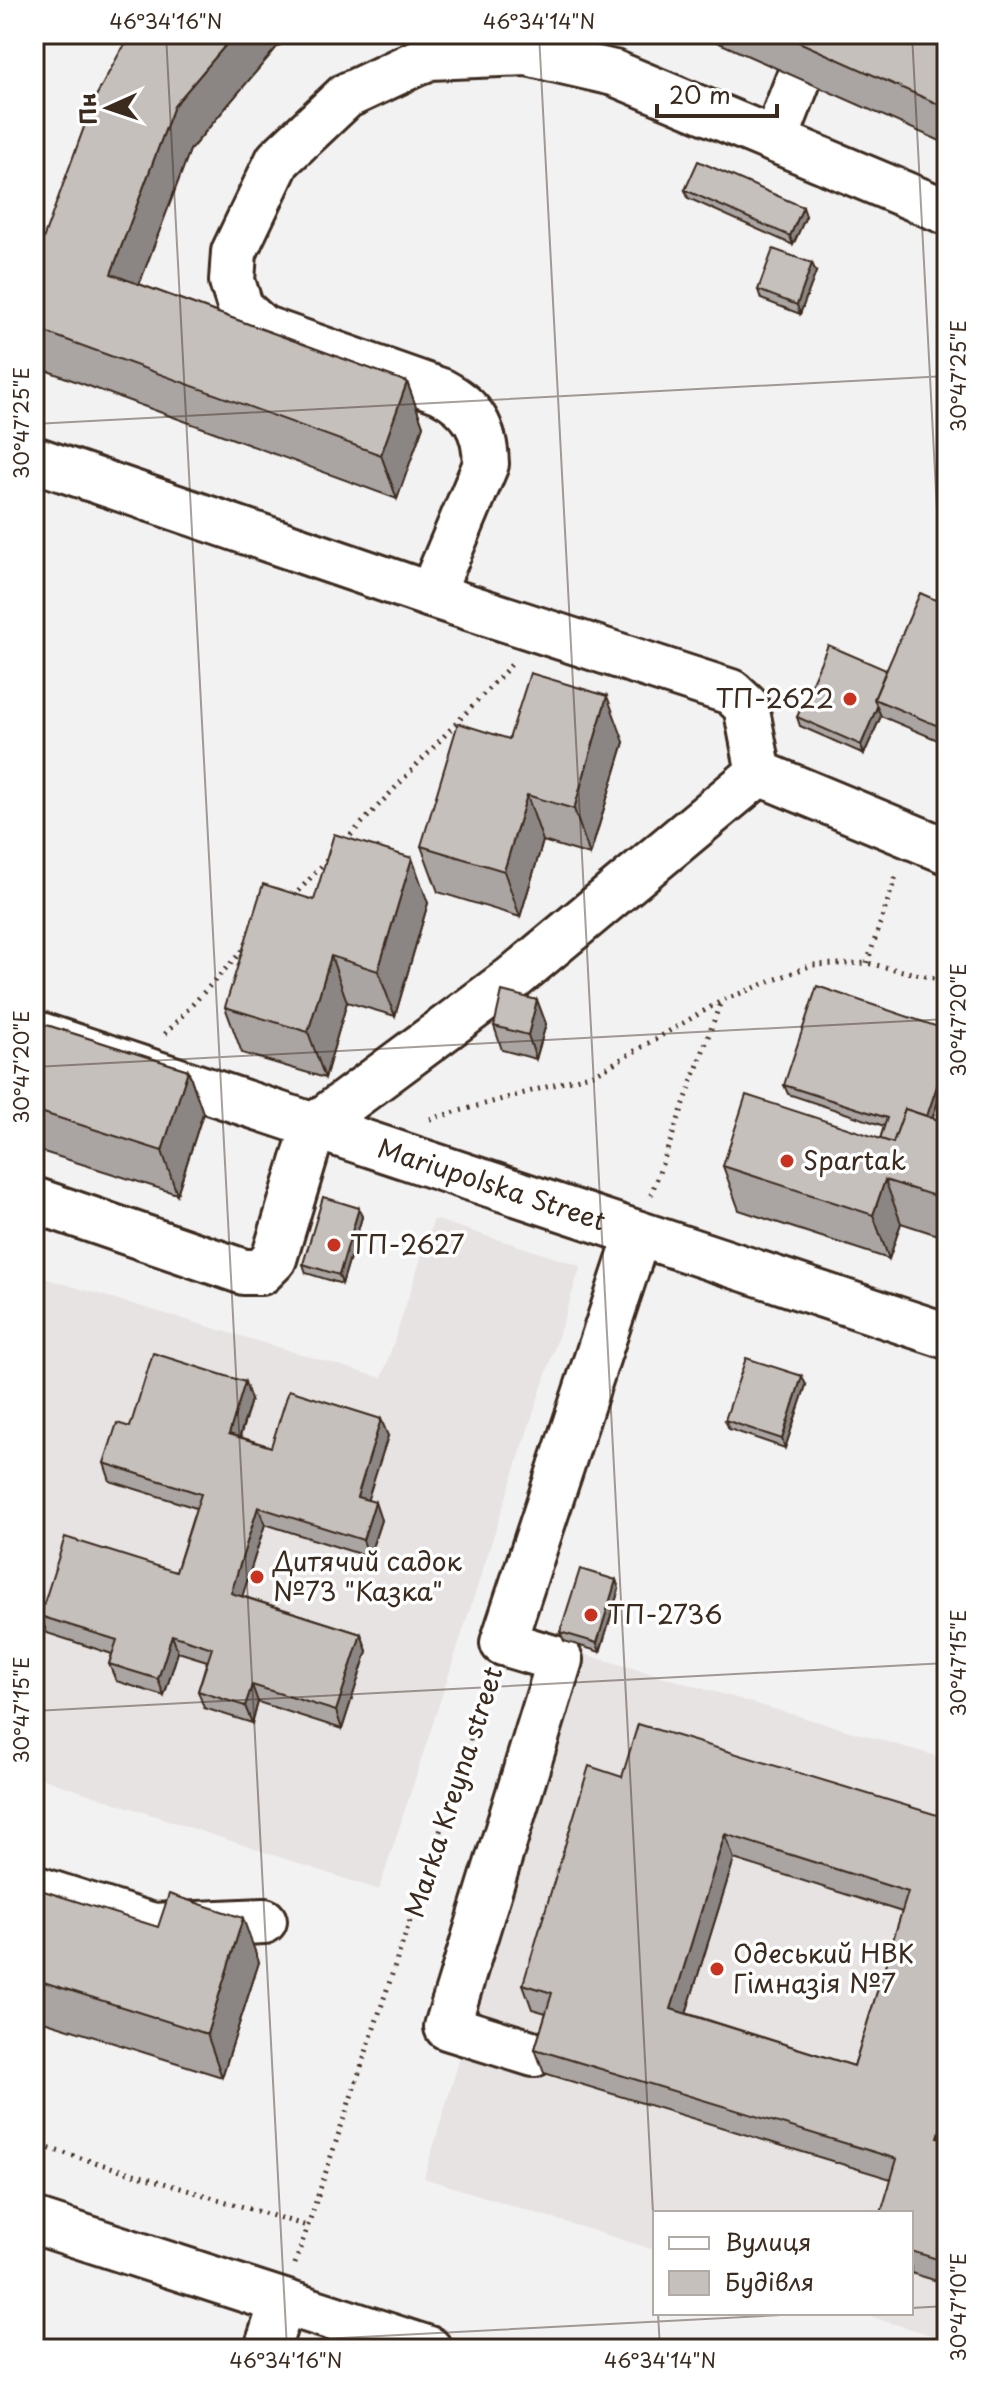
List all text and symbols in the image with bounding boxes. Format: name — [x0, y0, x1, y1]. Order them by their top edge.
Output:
text: 46°34'16"N — [110, 6, 222, 36]
text: 46°34'14"N — [483, 6, 595, 36]
north arrow — [68, 68, 148, 148]
scale bar — [657, 68, 777, 118]
text: 20 m — [669, 76, 731, 112]
text: Пн — [69, 92, 104, 126]
text: 30°47'25"E — [943, 320, 973, 432]
text: 30°47'25"E — [6, 367, 36, 479]
place label: ТП-2622 — [715, 678, 834, 717]
marker: ТП-2622 — [841, 690, 859, 708]
text: 30°47'20"E — [943, 963, 973, 1077]
text: 30°47'20"E — [6, 1010, 36, 1124]
street label: Mariupolska Street — [373, 1127, 611, 1239]
place label: Spartak — [803, 1140, 906, 1179]
marker: Spartak — [778, 1152, 796, 1170]
place label: ТП-2627 — [350, 1224, 465, 1263]
marker: ТП-2627 — [325, 1236, 343, 1254]
place label: Дитячий садок №73 "Казка" — [272, 1541, 462, 1610]
marker: Дитячий садок №73 "Казка" — [248, 1568, 266, 1586]
place label: ТП-2736 — [607, 1594, 723, 1633]
marker: ТП-2736 — [582, 1606, 600, 1624]
text: 30°47'15"E — [943, 1609, 973, 1717]
text: 30°47'15"E — [6, 1656, 36, 1764]
street label: Marka Kreyna street — [394, 1661, 512, 1922]
place label: Одеський НВК Гімназія №7 — [733, 1933, 914, 2002]
marker: Одеський НВК Гімназія №7 — [708, 1960, 726, 1978]
legend — [653, 2211, 913, 2315]
text: Вулиця — [725, 2223, 811, 2259]
text: 30°47'10"E — [943, 2253, 973, 2361]
text: Будівля — [725, 2263, 814, 2299]
text: 46°34'16"N — [230, 2345, 342, 2375]
text: 46°34'14"N — [604, 2345, 716, 2375]

